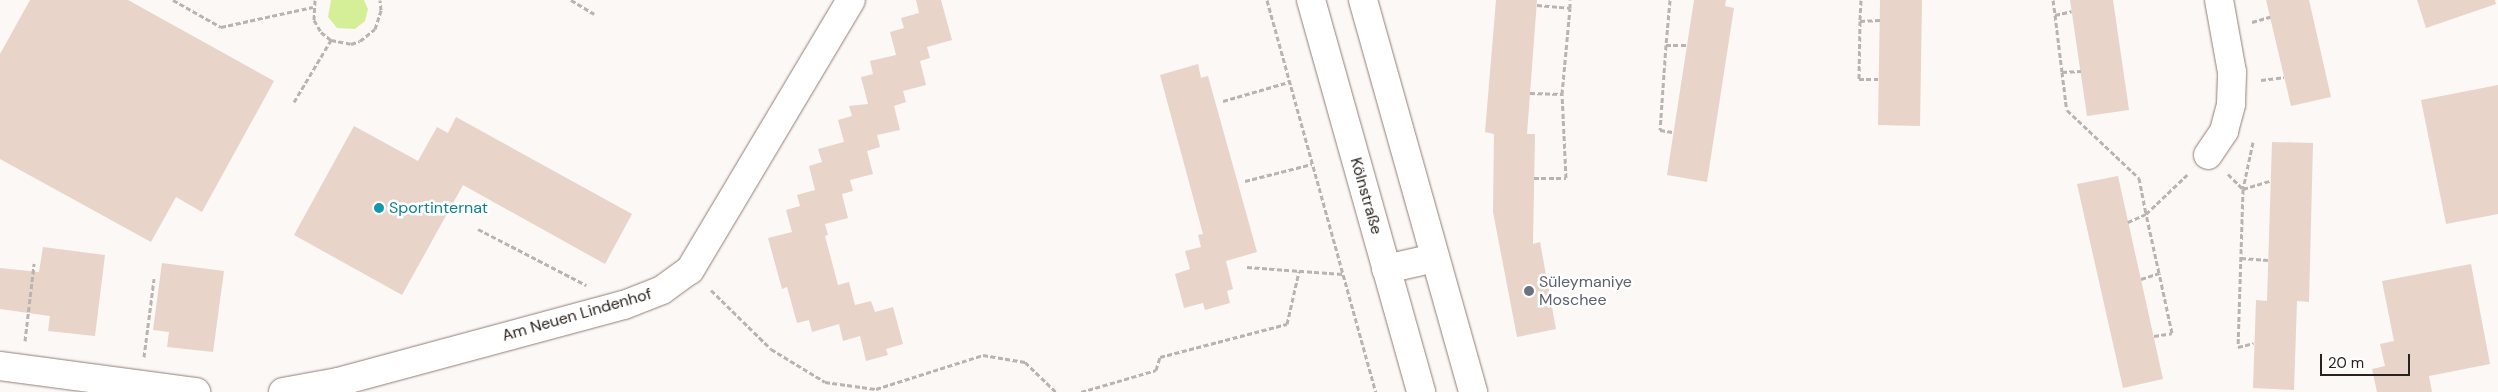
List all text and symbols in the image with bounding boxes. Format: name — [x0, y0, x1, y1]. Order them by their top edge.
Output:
street label: Kölnstraße — [1346, 155, 1386, 237]
place label: Sportinternat — [389, 198, 488, 218]
marker: Sportinternat — [373, 202, 385, 214]
place label: Süleymaniye Moschee — [1539, 272, 1632, 310]
street label: Am Neuen Lindenhof — [500, 284, 654, 346]
marker: Süleymaniye Moschee — [1523, 285, 1535, 297]
scale bar — [2323, 344, 2413, 376]
text: 20 m — [2328, 353, 2364, 373]

